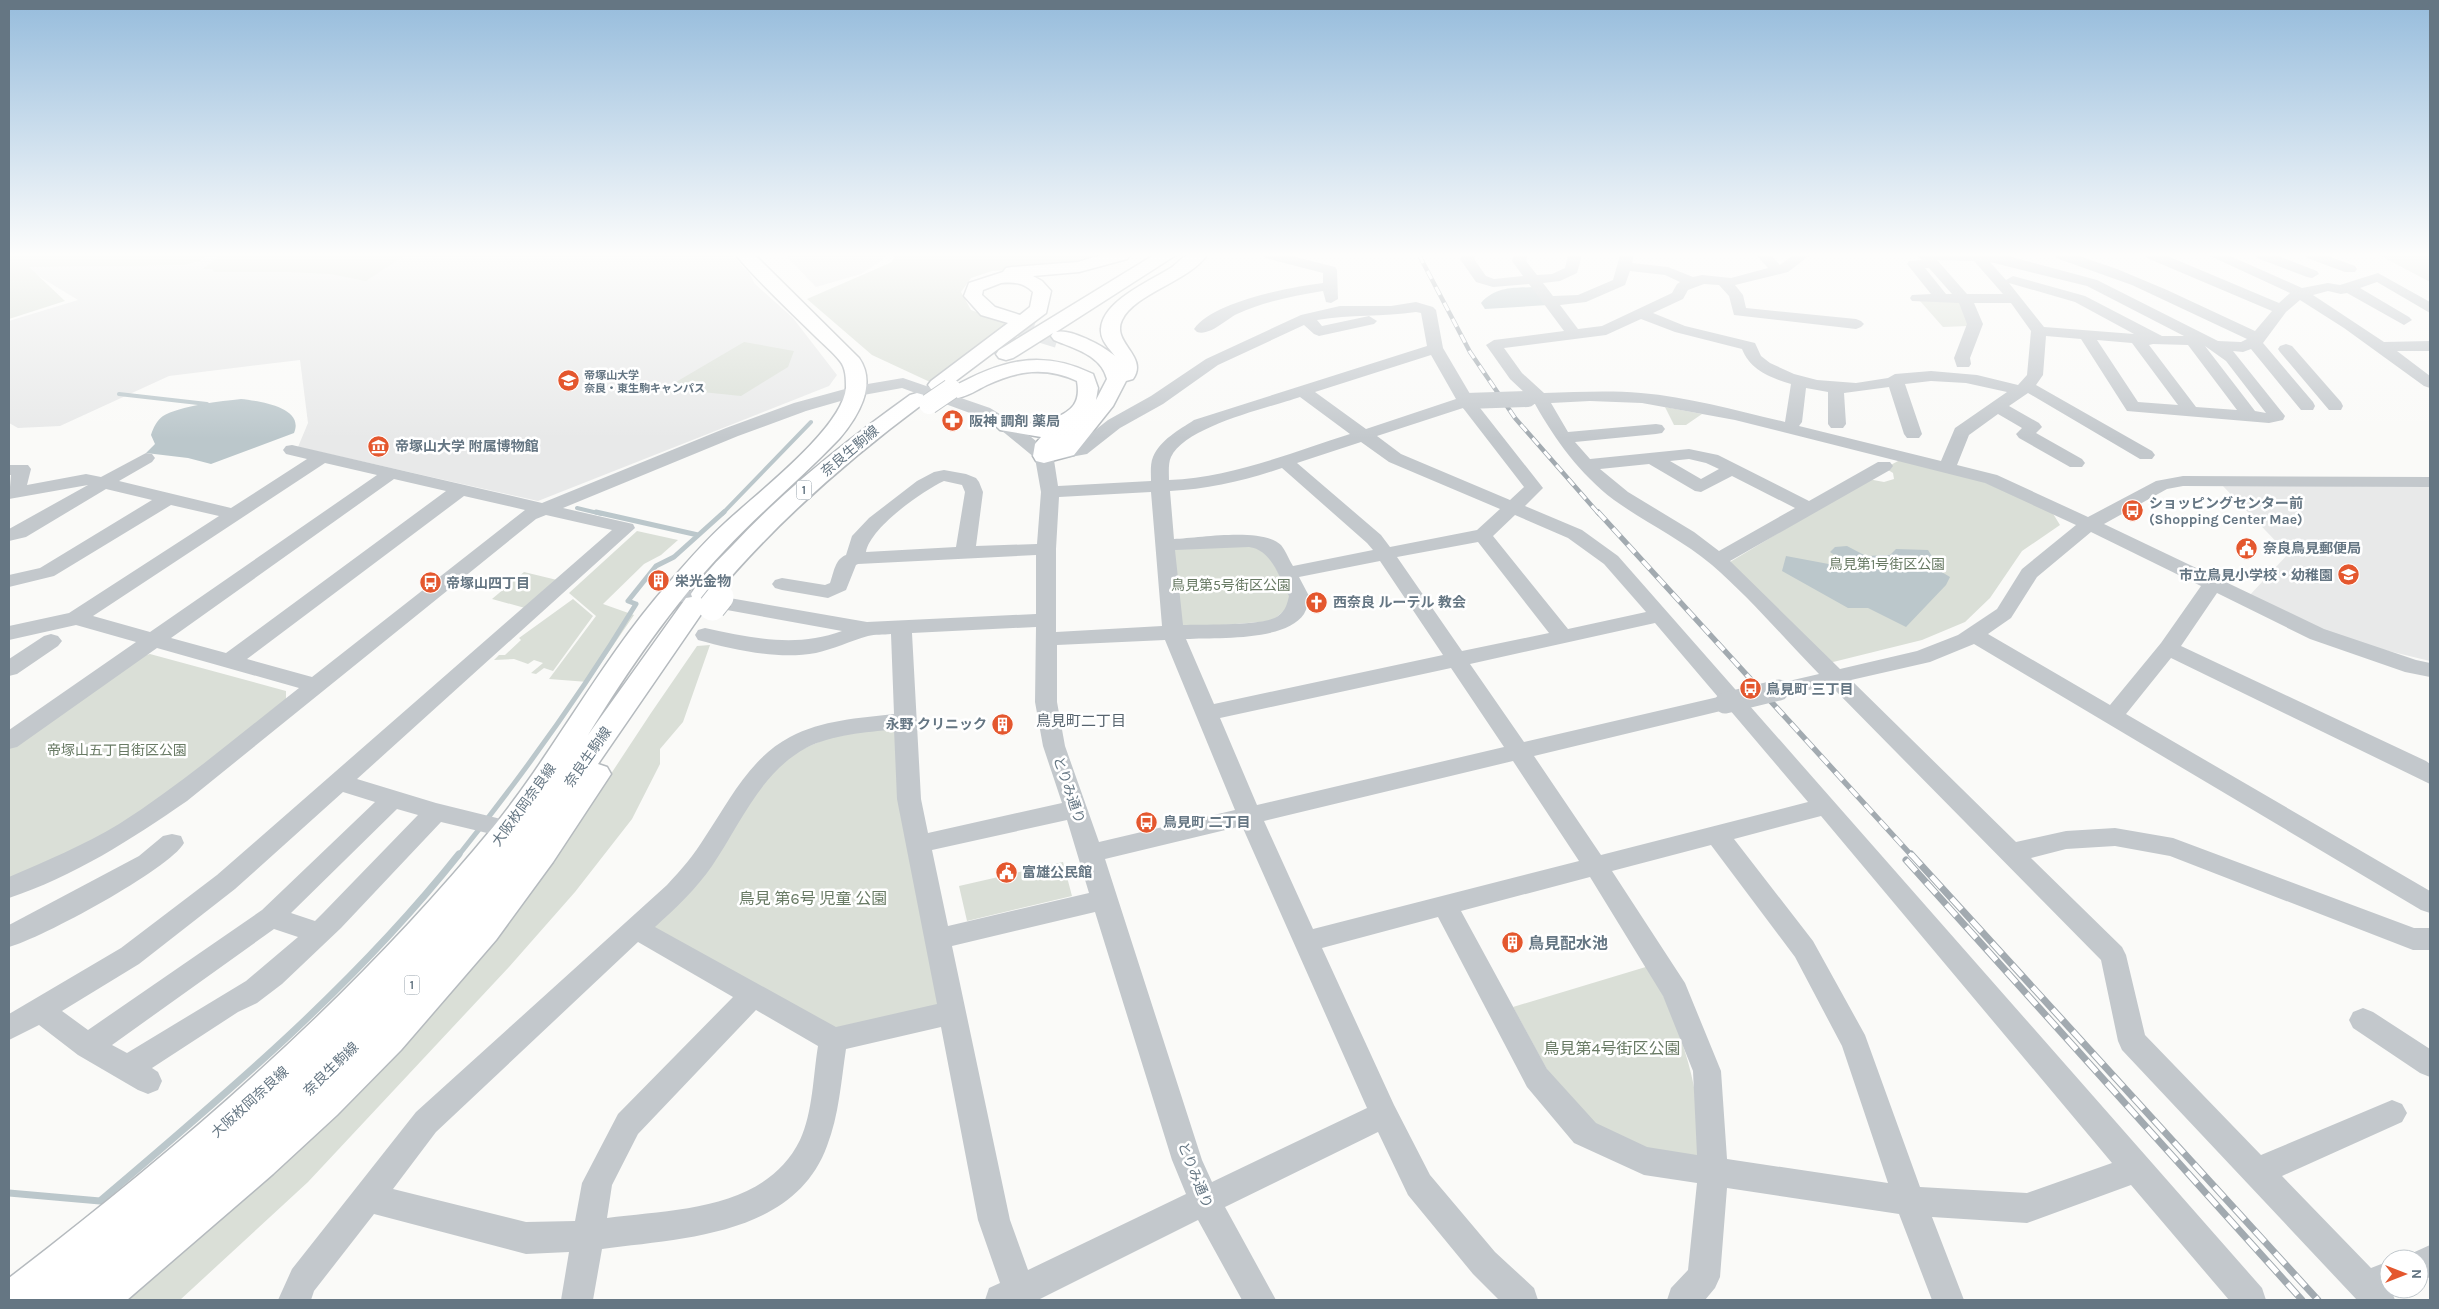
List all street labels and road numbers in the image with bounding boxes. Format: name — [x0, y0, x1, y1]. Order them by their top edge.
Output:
street label: 奈良生駒線 — [818, 422, 882, 480]
road number: 1 — [796, 480, 812, 500]
street label: 奈良生駒線 — [561, 723, 615, 791]
street label: とりみ通り — [1050, 754, 1088, 826]
street label: 大阪枚岡奈良線 — [488, 760, 560, 850]
road number: 1 — [404, 976, 420, 994]
street label: 奈良生駒線 — [300, 1039, 362, 1099]
street label: 大阪枚岡奈良線 — [208, 1063, 292, 1141]
street label: とりみ通り — [1174, 1139, 1216, 1211]

